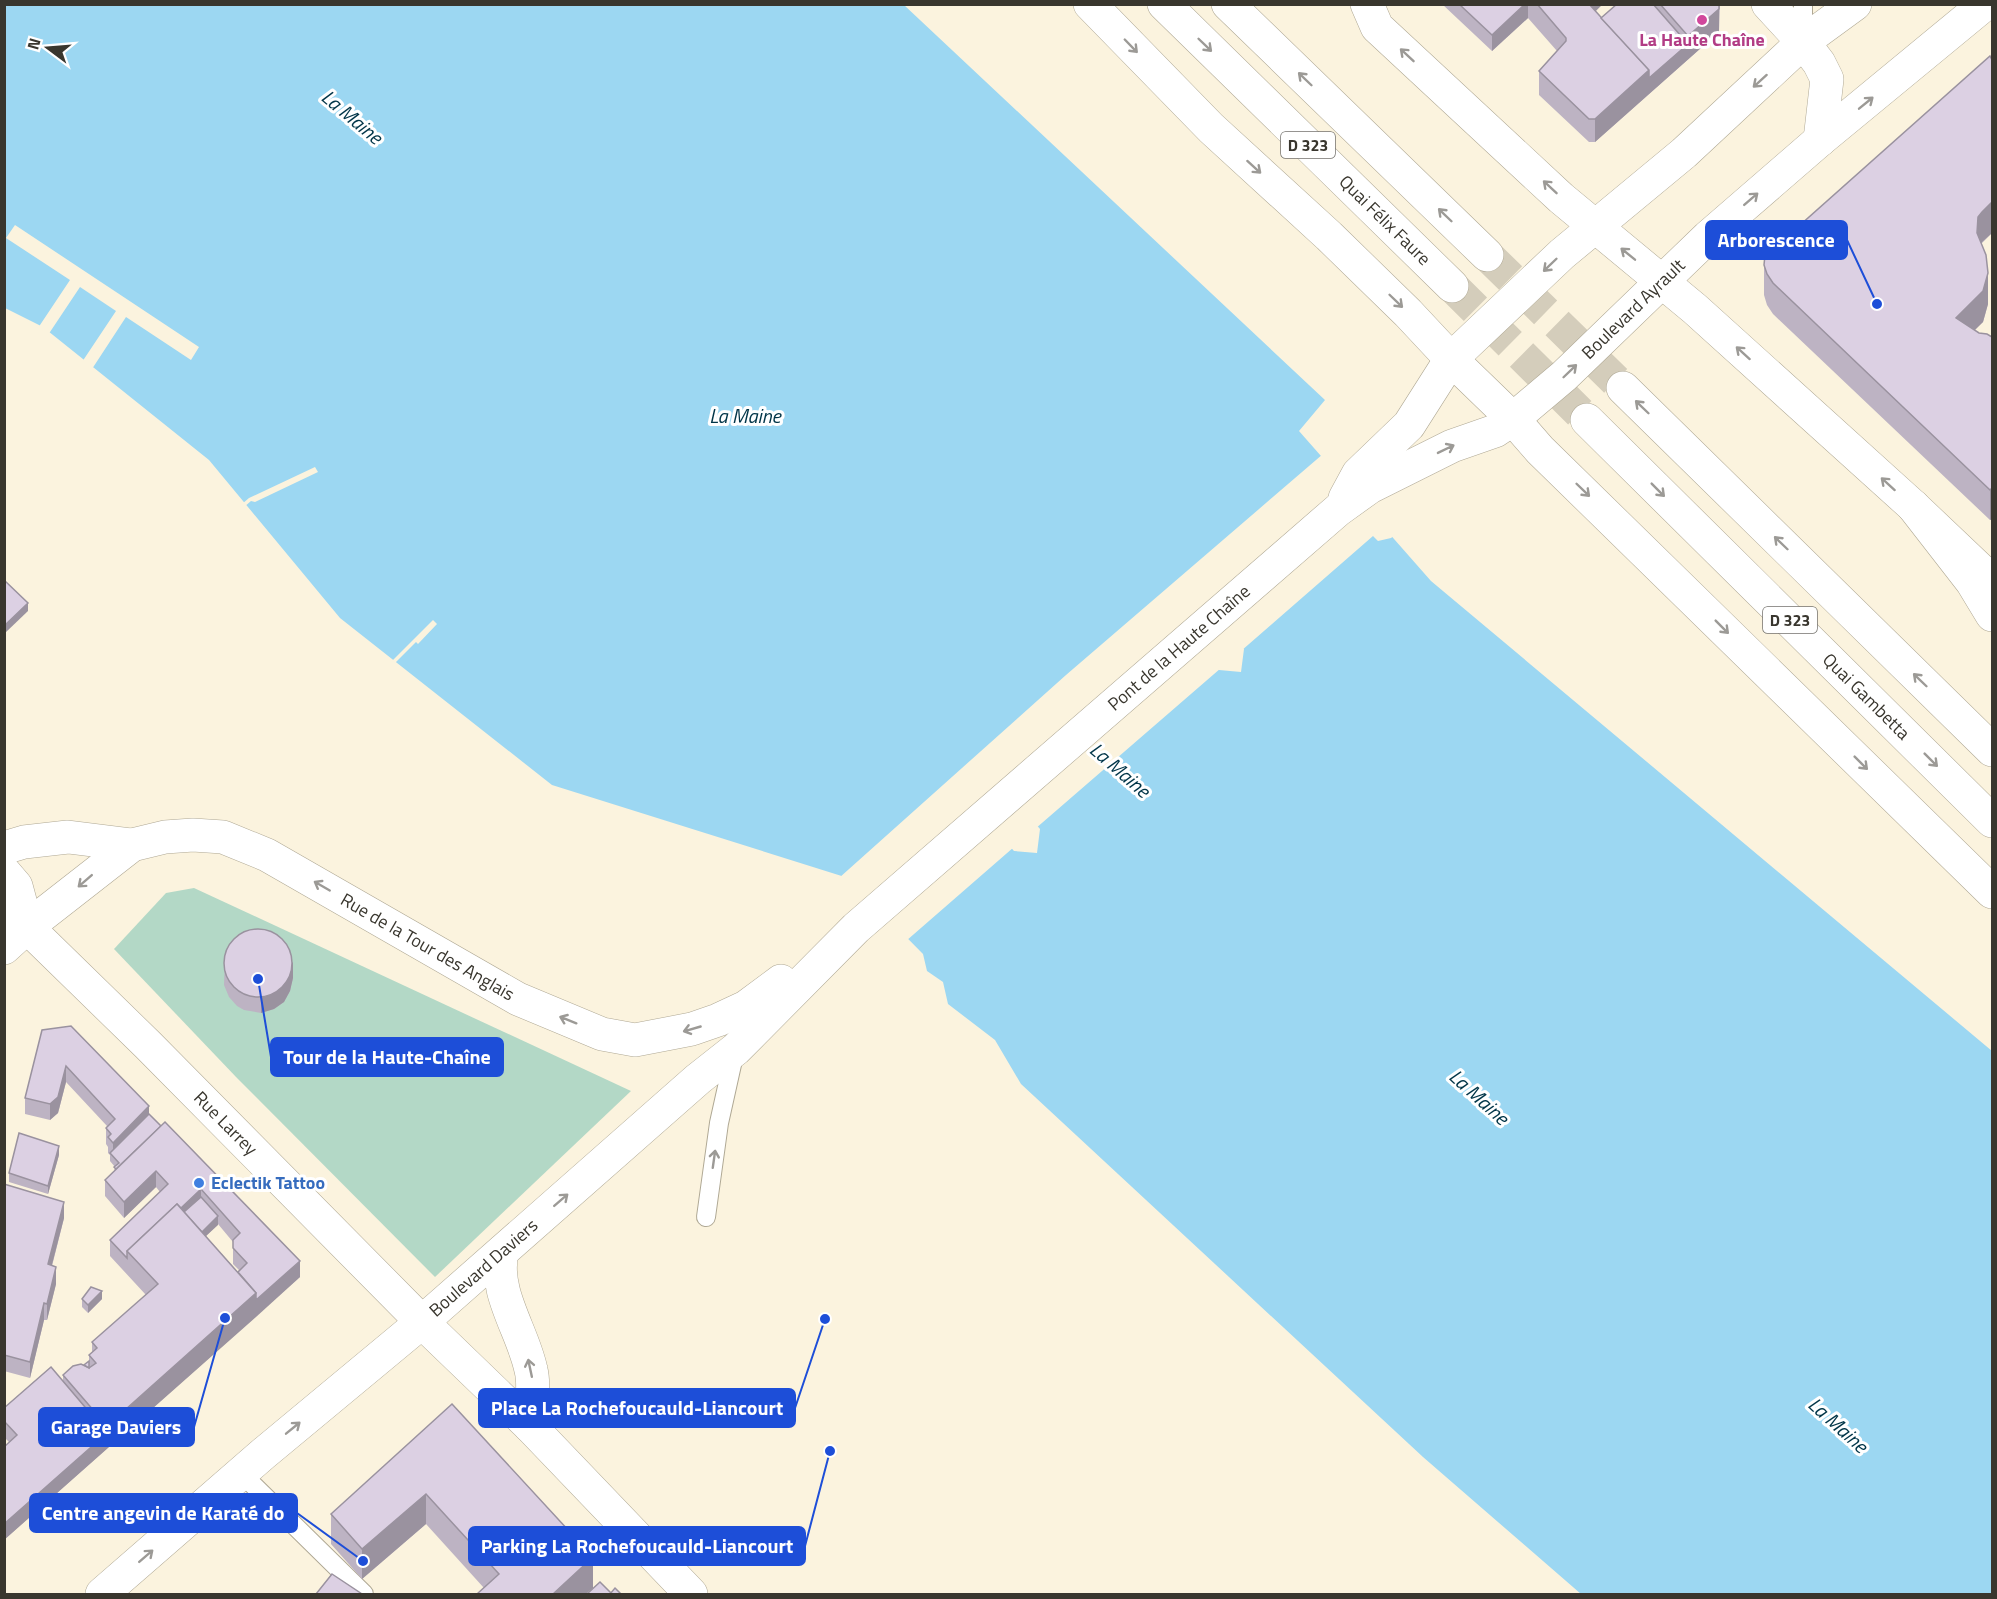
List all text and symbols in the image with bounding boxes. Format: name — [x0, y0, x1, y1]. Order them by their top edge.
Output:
marker: La Haute Chaîne — [1695, 13, 1709, 27]
north arrow — [18, 18, 78, 78]
place label: La Haute Chaîne — [1639, 26, 1765, 53]
text: N — [21, 35, 47, 53]
one-way arrow — [1198, 38, 1213, 53]
one-way arrow — [1123, 39, 1138, 54]
one-way arrow — [1400, 48, 1415, 62]
one-way arrow — [1298, 72, 1313, 87]
one-way arrow — [1752, 74, 1767, 88]
water label: La Maine — [315, 82, 391, 153]
one-way arrow — [1857, 97, 1873, 110]
road number: D 323 — [1281, 132, 1335, 158]
one-way arrow — [1246, 160, 1261, 174]
street label: Quai Félix Faure — [1333, 168, 1437, 271]
one-way arrow — [1543, 180, 1558, 194]
one-way arrow — [1743, 193, 1759, 206]
one-way arrow — [1438, 208, 1453, 222]
callout: Arborescence — [1706, 221, 1847, 259]
text: Arborescence — [1717, 224, 1835, 255]
one-way arrow — [1620, 247, 1636, 260]
street label: Boulevard Ayrault — [1575, 252, 1691, 365]
one-way arrow — [1543, 257, 1558, 272]
one-way arrow — [1388, 294, 1403, 309]
one-way arrow — [1736, 346, 1751, 360]
one-way arrow — [1562, 364, 1577, 378]
one-way arrow — [1635, 399, 1650, 414]
water label: La Maine — [709, 400, 783, 431]
one-way arrow — [1436, 443, 1454, 455]
one-way arrow — [1881, 477, 1896, 491]
one-way arrow — [1575, 483, 1590, 497]
one-way arrow — [1651, 483, 1666, 498]
one-way arrow — [1774, 536, 1789, 551]
street label: Pont de la Haute Chaîne — [1101, 578, 1256, 717]
road number: D 323 — [1763, 607, 1817, 633]
one-way arrow — [1715, 619, 1730, 634]
street label: Quai Gambetta — [1817, 647, 1917, 746]
one-way arrow — [1913, 672, 1928, 687]
water label: La Maine — [1083, 734, 1159, 806]
one-way arrow — [1924, 753, 1939, 768]
one-way arrow — [1854, 756, 1869, 771]
one-way arrow — [78, 874, 94, 888]
one-way arrow — [314, 879, 331, 891]
street label: Rue de la Tour des Anglais — [336, 886, 520, 1007]
one-way arrow — [560, 1014, 578, 1025]
one-way arrow — [683, 1024, 702, 1035]
callout: Tour de la Haute-Chaîne — [271, 1038, 503, 1076]
text: Tour de la Haute-Chaîne — [283, 1041, 491, 1072]
water label: La Maine — [1442, 1061, 1518, 1133]
street label: Rue Larrey — [188, 1085, 264, 1162]
one-way arrow — [709, 1150, 720, 1170]
place label: Eclectik Tattoo — [211, 1169, 325, 1196]
marker: Eclectik Tattoo — [192, 1176, 206, 1190]
one-way arrow — [553, 1193, 568, 1207]
street label: Boulevard Daviers — [423, 1212, 544, 1323]
one-way arrow — [523, 1359, 535, 1378]
callout: Place La Rochefoucauld-Liancourt — [479, 1389, 795, 1427]
water label: La Maine — [1801, 1389, 1877, 1461]
text: Place La Rochefoucauld-Liancourt — [491, 1392, 783, 1423]
callout: Garage Daviers — [39, 1408, 194, 1446]
text: Garage Daviers — [51, 1411, 181, 1442]
one-way arrow — [285, 1422, 301, 1435]
callout: Centre angevin de Karaté do — [30, 1494, 297, 1532]
text: Centre angevin de Karaté do — [42, 1497, 284, 1528]
callout: Parking La Rochefoucauld-Liancourt — [469, 1527, 805, 1565]
text: Parking La Rochefoucauld-Liancourt — [481, 1530, 793, 1561]
one-way arrow — [138, 1549, 153, 1563]

